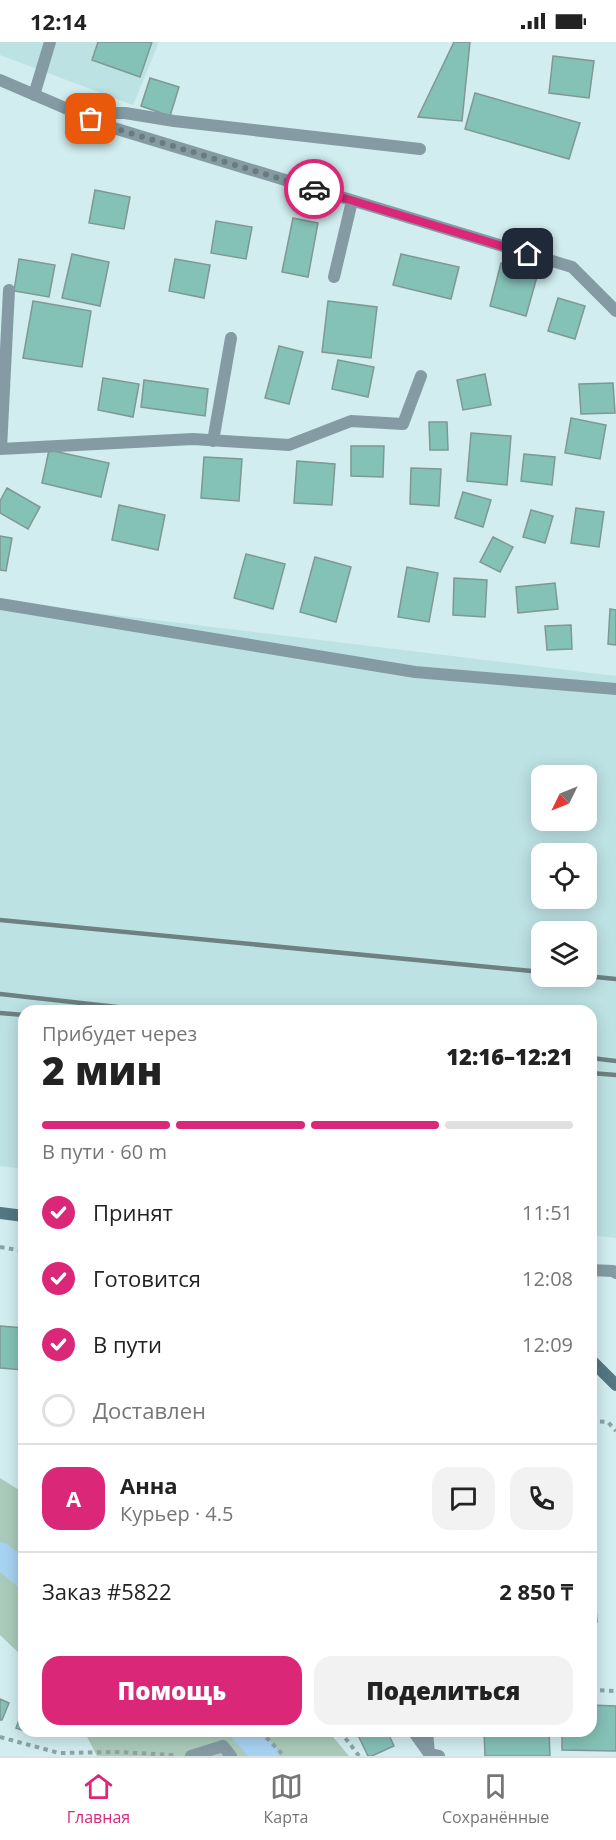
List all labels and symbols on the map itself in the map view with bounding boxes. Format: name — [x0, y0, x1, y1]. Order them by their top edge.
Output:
pin — [65, 93, 116, 144]
courier — [284, 159, 344, 219]
pin — [502, 228, 553, 279]
north arrow — [531, 765, 597, 831]

